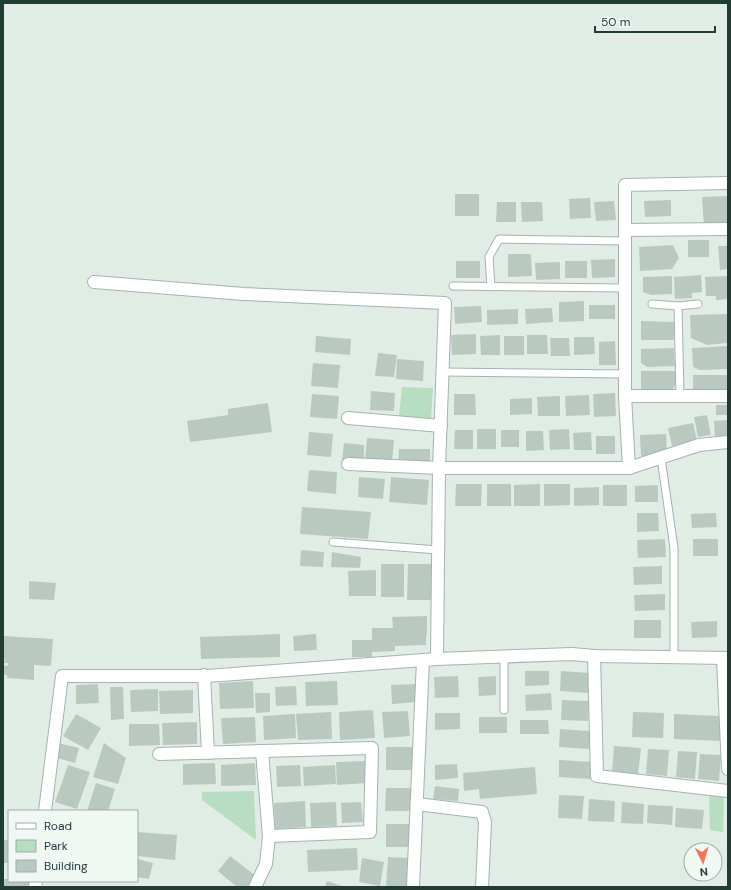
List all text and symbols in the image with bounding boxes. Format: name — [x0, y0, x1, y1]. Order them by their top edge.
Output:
scale bar — [595, 8, 715, 34]
text: 50 m — [601, 14, 630, 30]
legend — [8, 810, 138, 882]
text: Road — [44, 818, 72, 834]
text: Park — [44, 838, 68, 854]
north arrow — [683, 842, 723, 882]
text: Building — [44, 858, 88, 874]
text: N — [699, 865, 708, 879]

